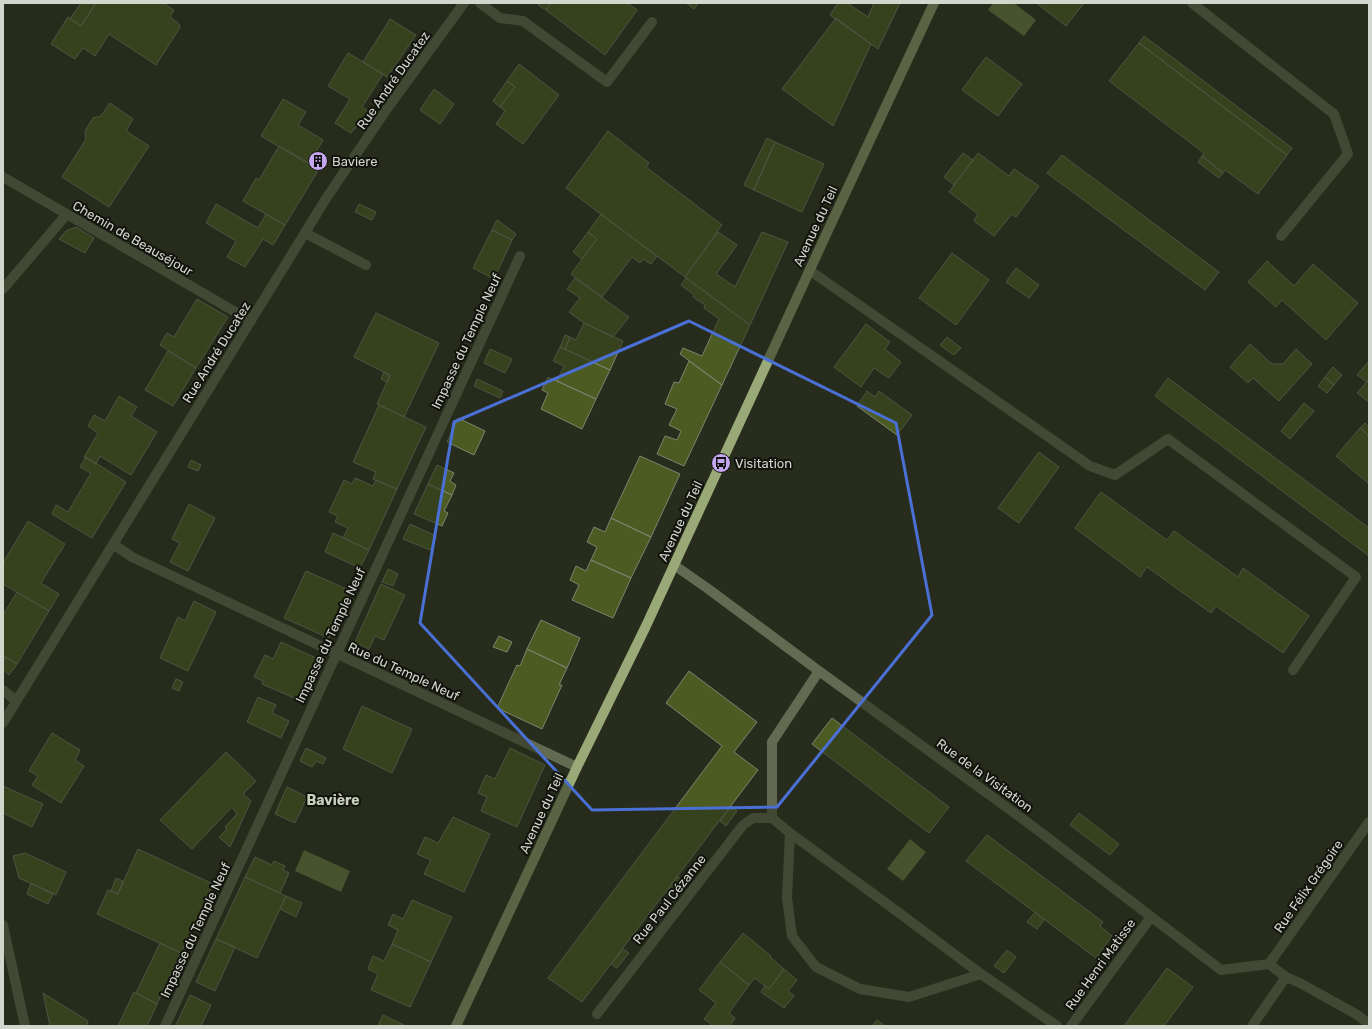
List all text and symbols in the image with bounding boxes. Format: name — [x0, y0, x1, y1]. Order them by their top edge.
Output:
street label: Rue André Ducatez — [354, 28, 433, 132]
building icon: Baviere — [307, 150, 329, 172]
place label: Baviere — [332, 154, 377, 169]
street label: Avenue du Teil — [790, 184, 841, 269]
street label: Chemin de Beauséjour — [70, 198, 196, 279]
street label: Impasse du Temple Neuf — [428, 271, 504, 411]
street label: Rue André Ducatez — [179, 299, 254, 405]
bus stop icon: Visitation — [710, 452, 732, 474]
place label: Visitation — [735, 456, 792, 471]
street label: Avenue du Teil — [655, 479, 706, 564]
street label: Impasse du Temple Neuf — [292, 565, 368, 705]
street label: Rue du Temple Neuf — [346, 639, 462, 704]
street label: Rue de la Visitation — [934, 735, 1036, 815]
street label: Avenue du Teil — [516, 771, 567, 856]
district label: Bavière — [306, 792, 360, 809]
street label: Rue Félix Grégoire — [1271, 837, 1347, 936]
street label: Rue Paul Cézanne — [630, 852, 709, 947]
street label: Impasse du Temple Neuf — [157, 860, 233, 1000]
street label: Rue Henri Matisse — [1062, 916, 1138, 1013]

